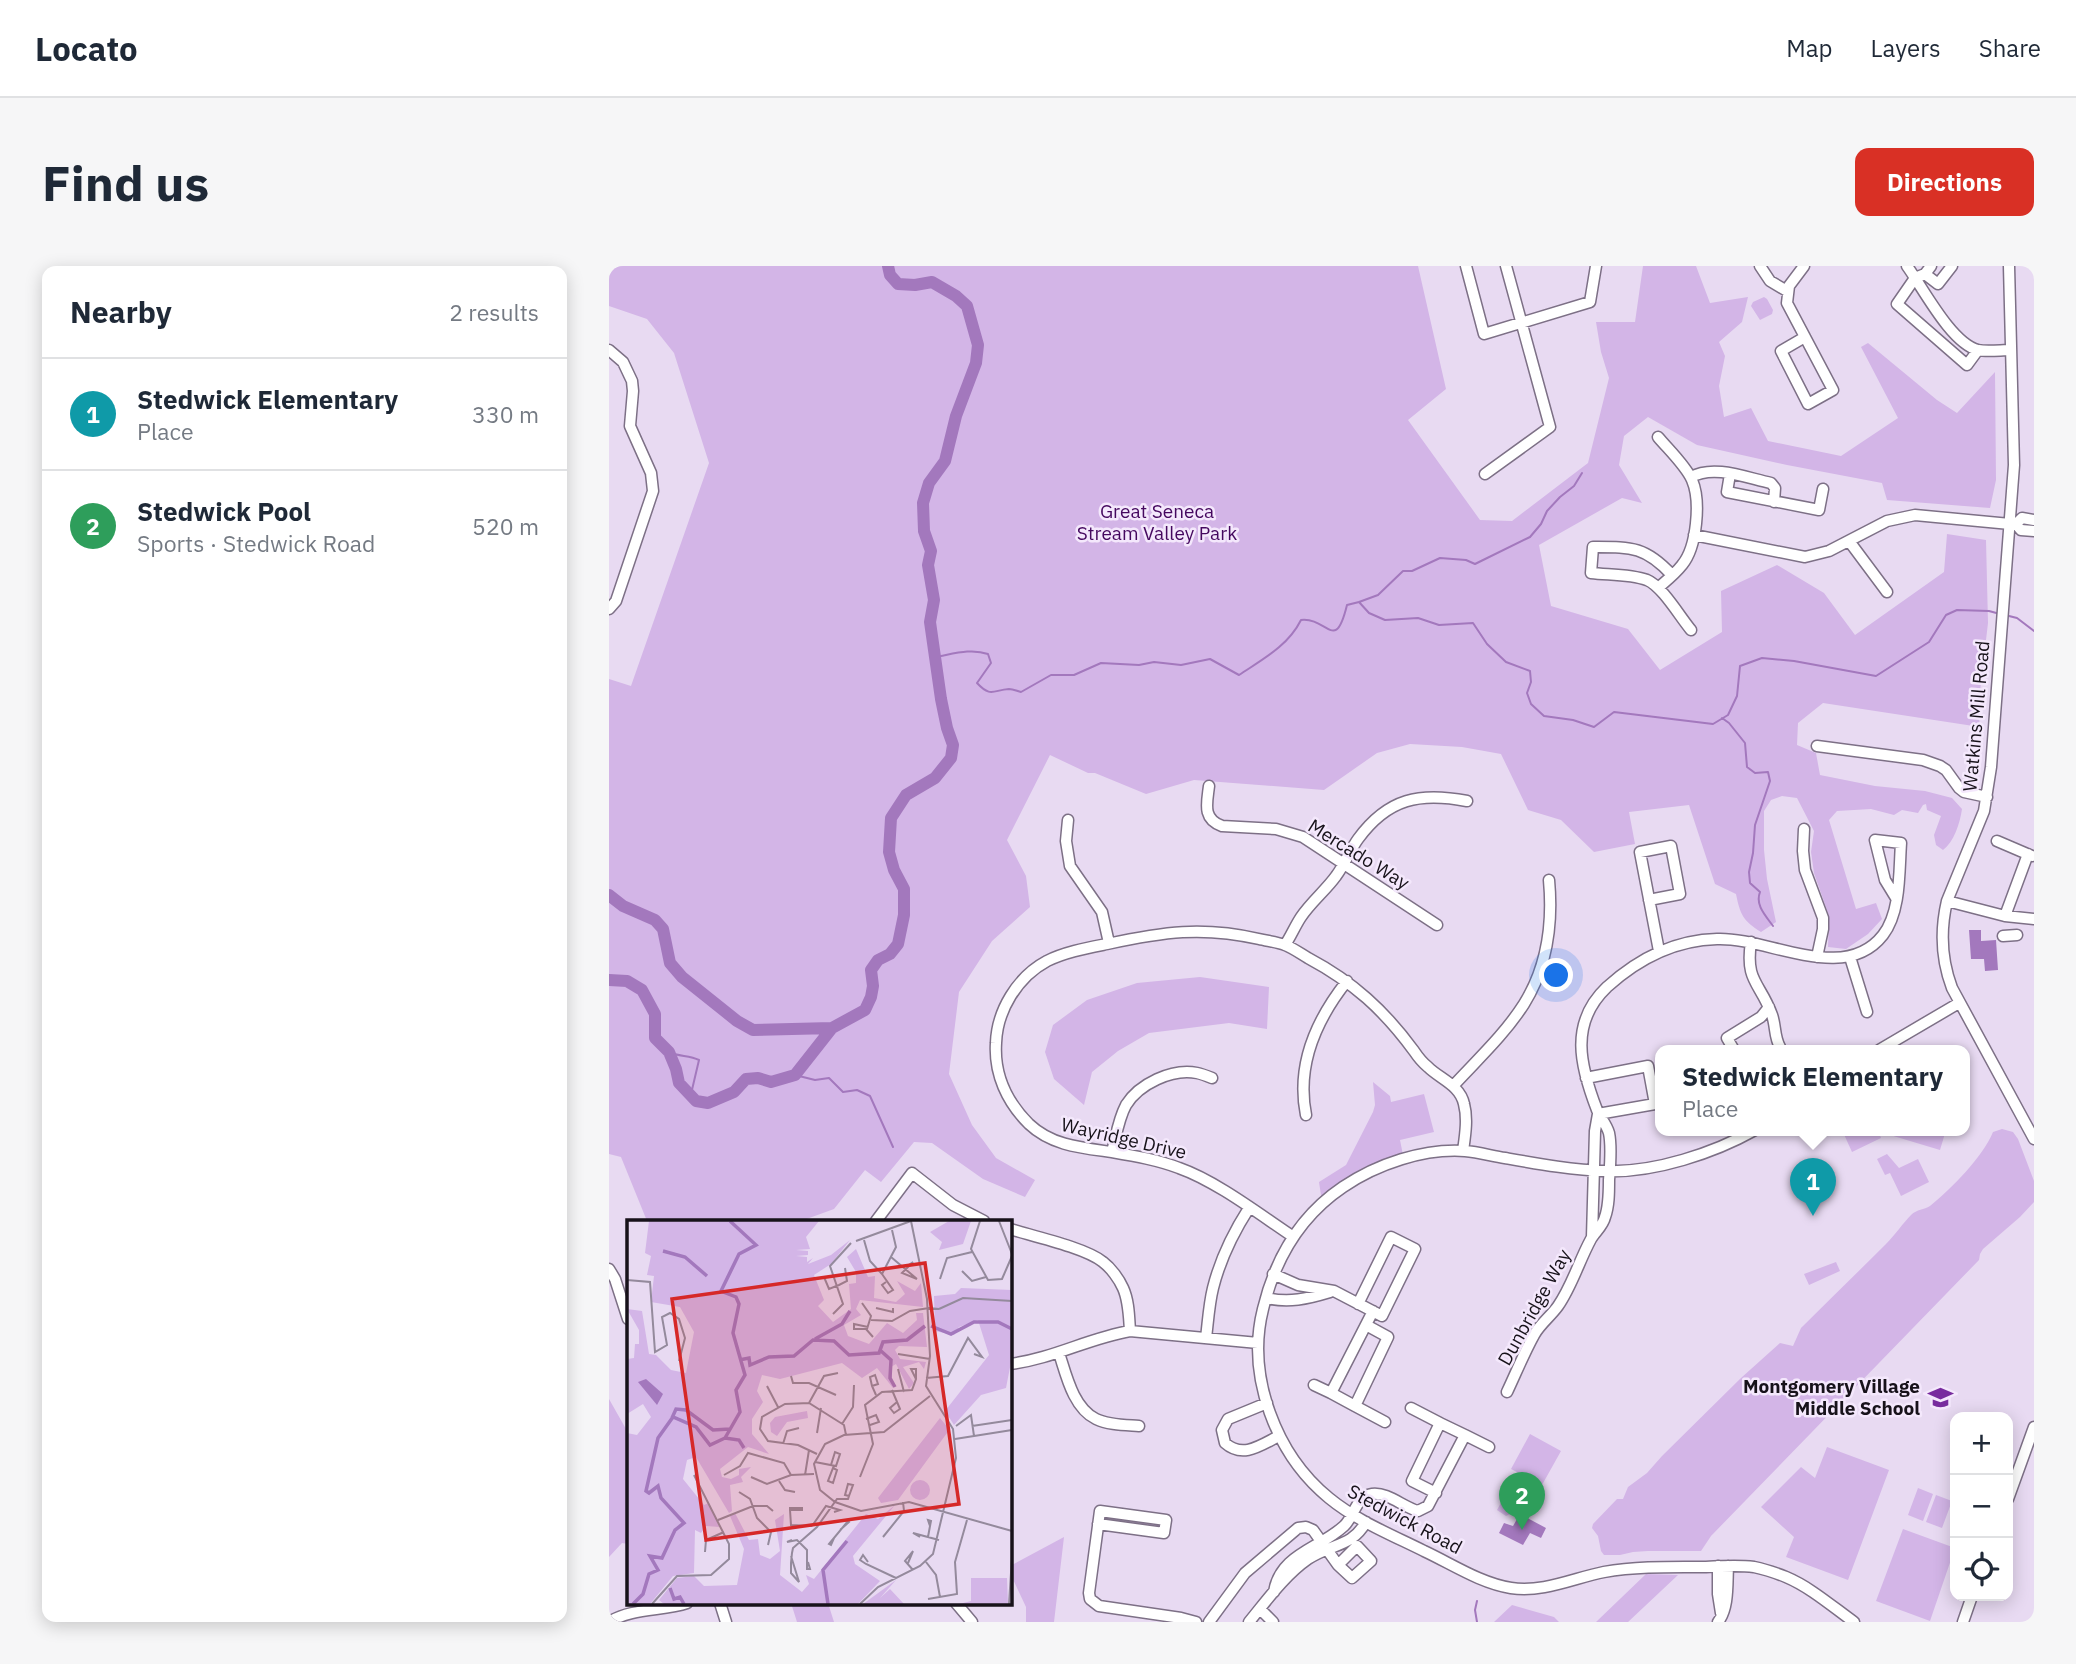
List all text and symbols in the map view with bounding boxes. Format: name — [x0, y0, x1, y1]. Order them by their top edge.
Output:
text: Locato — [35, 27, 138, 70]
text: Map — [1786, 32, 1833, 64]
text: Layers — [1871, 32, 1941, 64]
text: Share — [1979, 32, 2041, 64]
button: Directions — [1855, 148, 2034, 216]
text: Find us — [42, 151, 209, 214]
text: Nearby — [70, 292, 172, 331]
text: 2 results — [449, 297, 539, 327]
text: Stedwick Elementary — [137, 382, 398, 416]
text: 1 — [86, 399, 100, 429]
text: 330 m — [472, 399, 539, 429]
text: Place — [137, 416, 194, 446]
text: Stedwick Pool — [137, 494, 311, 528]
park label: Great Seneca Stream Valley Park — [1077, 499, 1237, 545]
text: 2 — [86, 511, 100, 541]
text: 520 m — [472, 511, 539, 541]
text: Sports · Stedwick Road — [137, 528, 375, 558]
street label: Watkins Mill Road — [1957, 640, 1995, 792]
street label: Mercado Way — [1304, 813, 1414, 895]
your location — [1539, 958, 1573, 992]
popup — [1655, 1045, 1970, 1136]
text: Stedwick Elementary — [1682, 1059, 1943, 1093]
text: Place — [1682, 1093, 1738, 1123]
street label: Wayridge Drive — [1059, 1112, 1189, 1164]
pin: 1 — [1790, 1158, 1836, 1216]
inset map — [627, 1220, 1011, 1604]
street label: Dunbridge Way — [1492, 1244, 1576, 1369]
place label: Montgomery Village Middle School — [1743, 1374, 1920, 1420]
school or university icon: Montgomery Village Middle School — [1926, 1383, 1954, 1411]
map controls — [1950, 1412, 2013, 1601]
button: + — [1950, 1412, 2013, 1475]
pin: 2 — [1499, 1472, 1545, 1530]
button: − — [1950, 1475, 2013, 1538]
street label: Stedwick Road — [1344, 1479, 1466, 1559]
button: locate — [1950, 1538, 2013, 1601]

